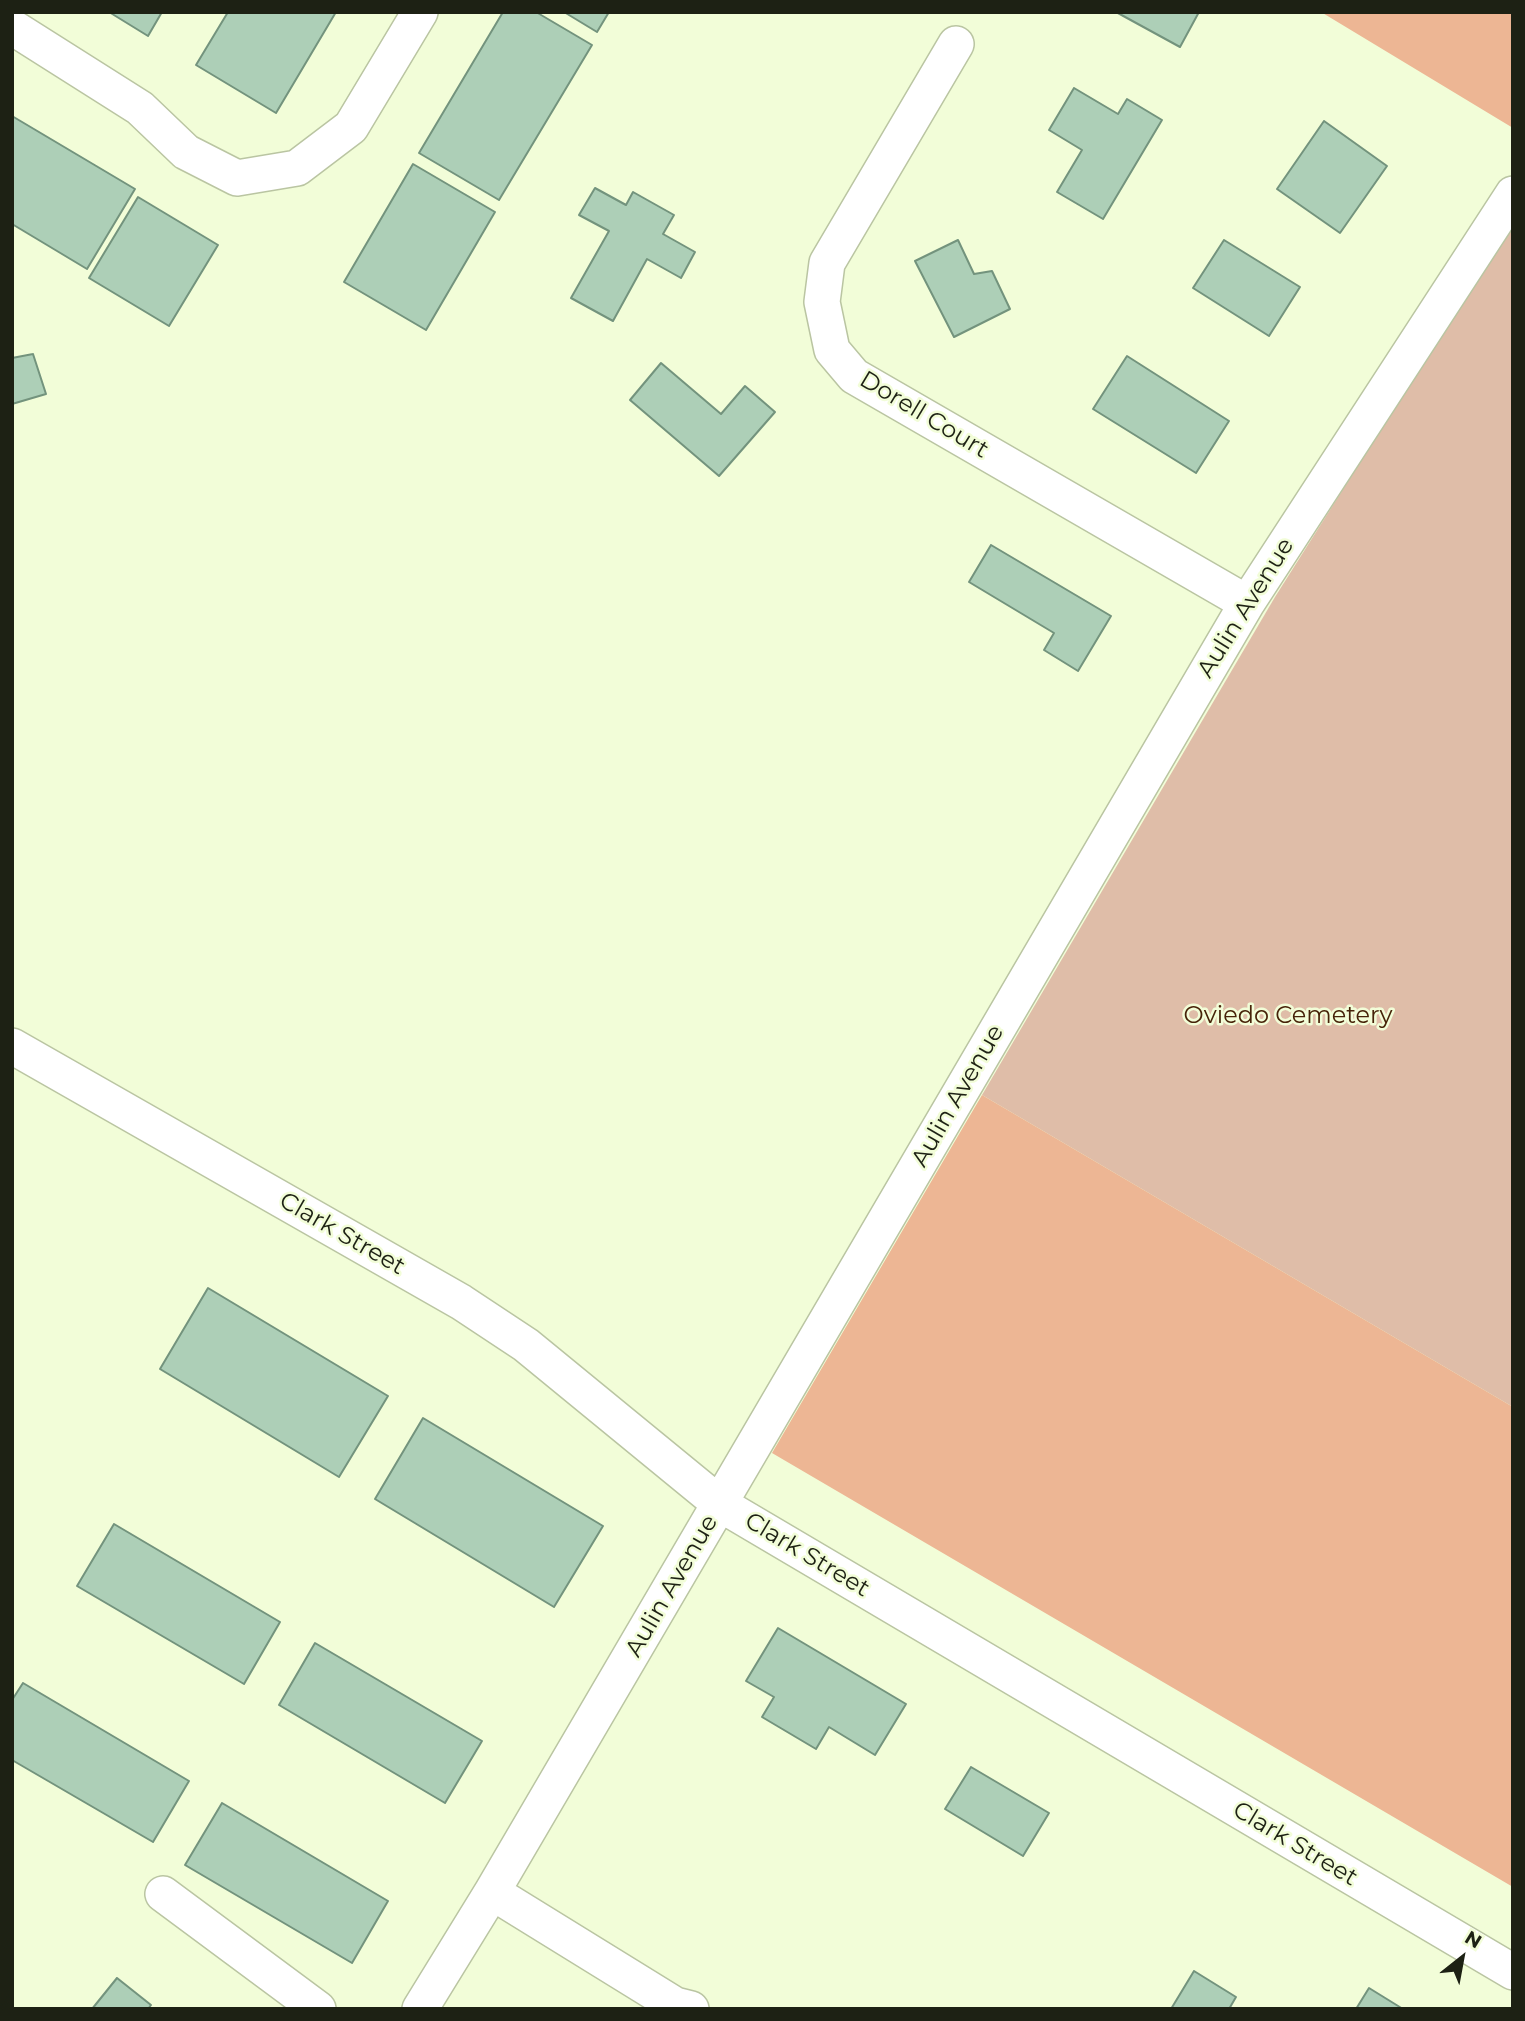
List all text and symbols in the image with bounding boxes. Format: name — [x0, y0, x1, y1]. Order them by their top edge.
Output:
street label: Dorell Court — [854, 365, 994, 465]
street label: Aulin Avenue — [1192, 533, 1300, 683]
park label: Oviedo Cemetery — [1184, 1002, 1392, 1030]
street label: Aulin Avenue — [906, 1020, 1010, 1172]
street label: Clark Street — [274, 1186, 410, 1282]
street label: Clark Street — [739, 1507, 875, 1603]
street label: Aulin Avenue — [620, 1510, 724, 1662]
street label: Clark Street — [1227, 1796, 1363, 1892]
north arrow — [1427, 1923, 1497, 1993]
text: N — [1461, 1926, 1486, 1953]

